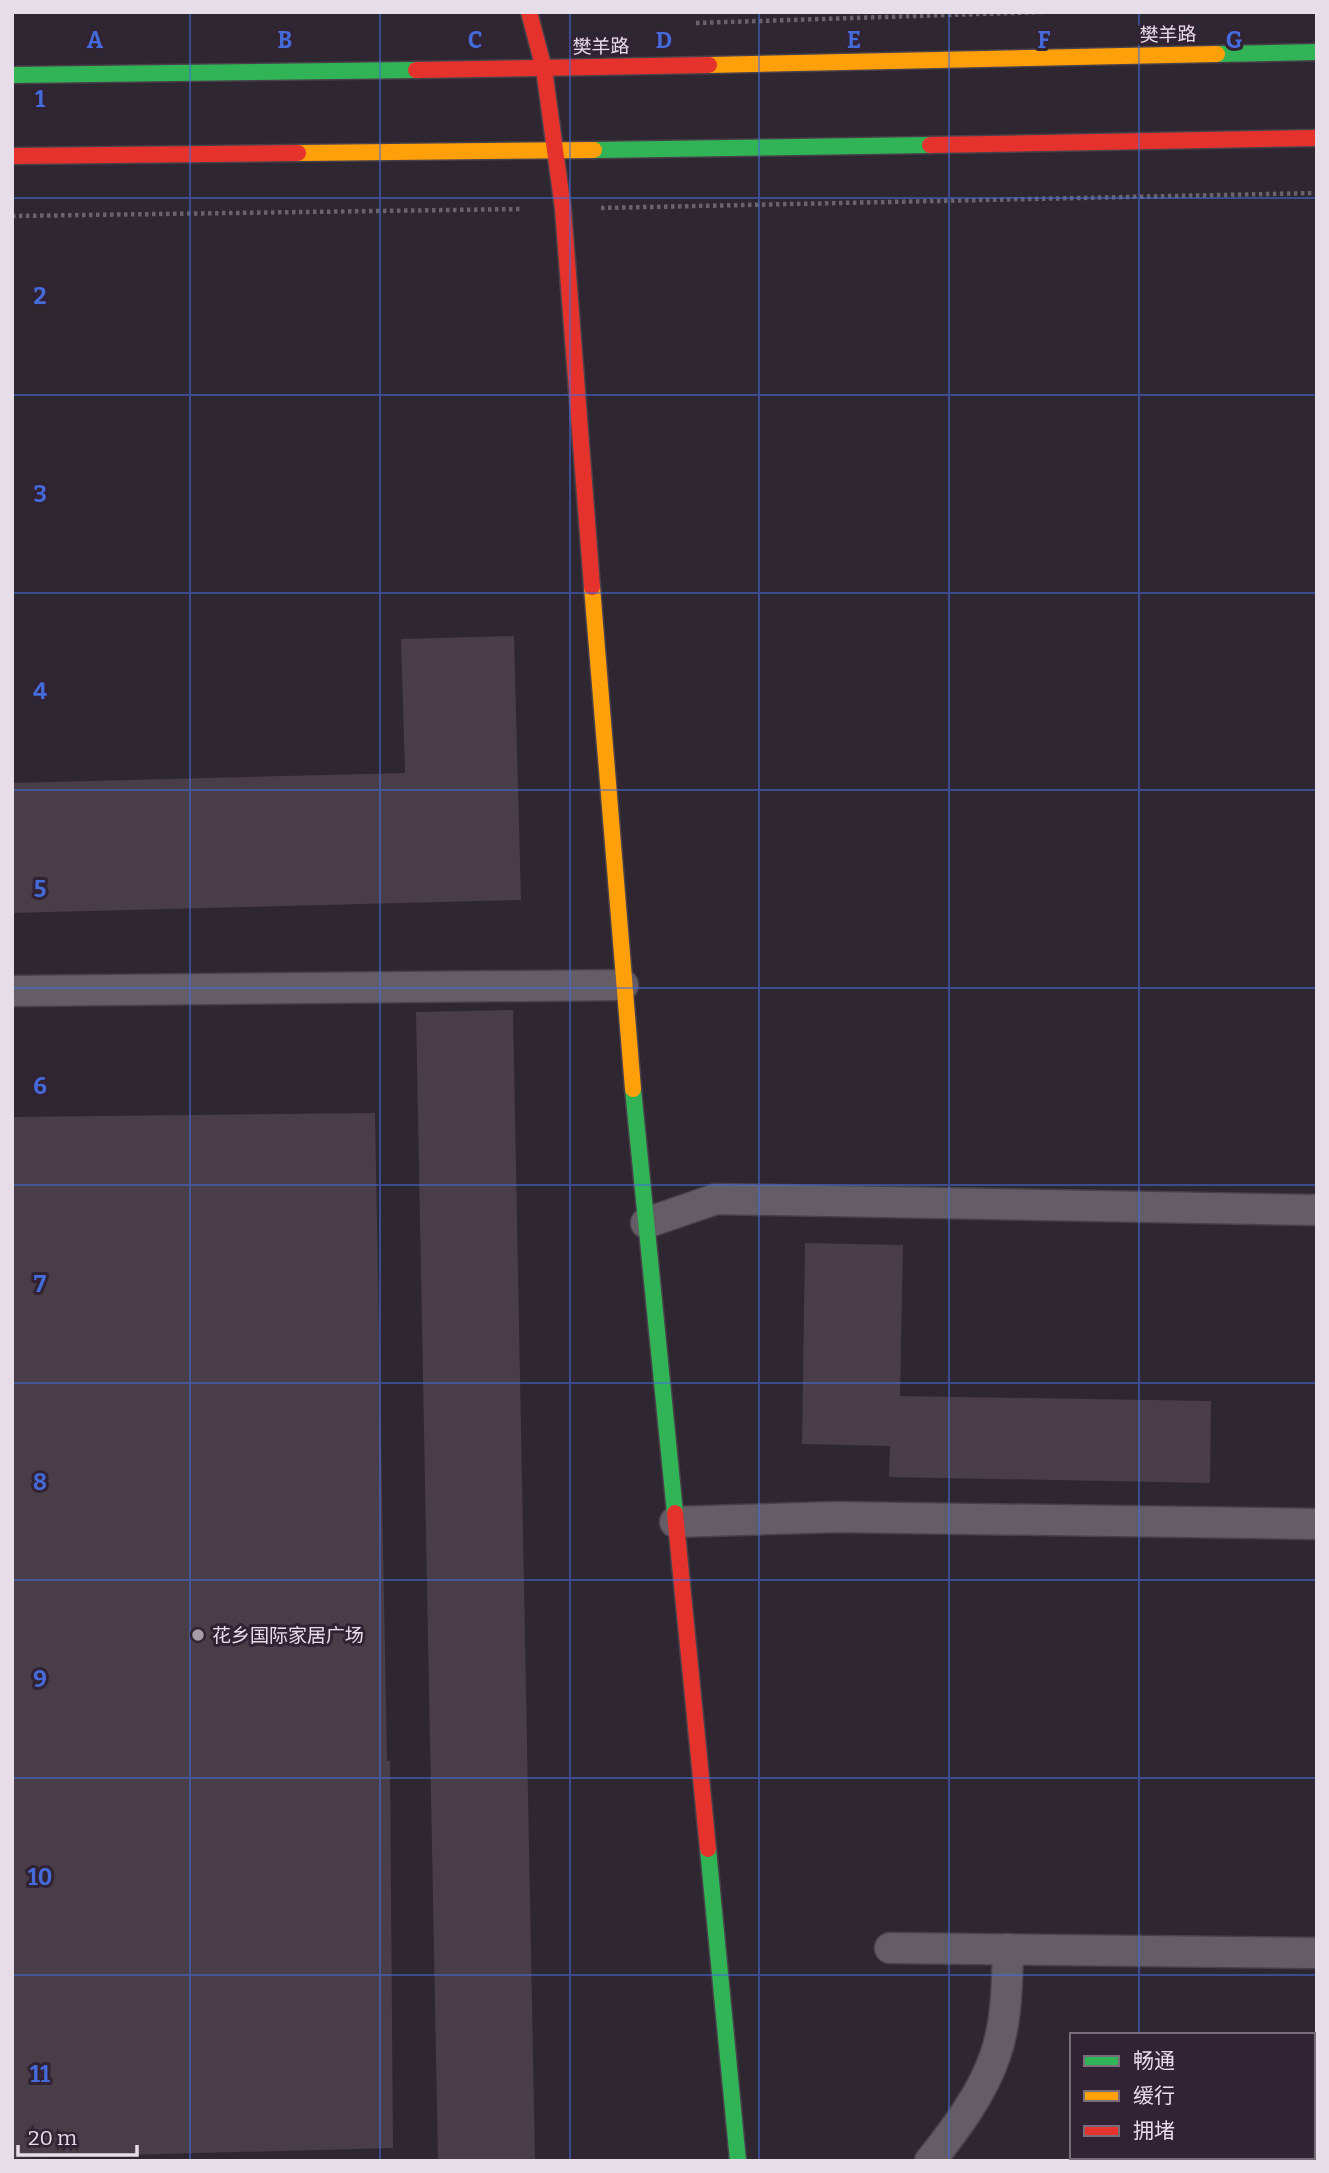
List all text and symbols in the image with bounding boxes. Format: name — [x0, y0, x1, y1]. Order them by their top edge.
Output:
street label: 樊羊路 — [1139, 23, 1197, 46]
text: A — [87, 26, 104, 54]
text: B — [278, 26, 292, 54]
text: C — [468, 26, 482, 54]
text: D — [656, 26, 672, 54]
text: E — [847, 26, 861, 54]
text: F — [1038, 26, 1051, 54]
text: G — [1226, 26, 1243, 54]
street label: 樊羊路 — [572, 35, 630, 58]
text: 1 — [35, 85, 45, 113]
text: 2 — [34, 282, 47, 310]
text: 3 — [33, 480, 47, 508]
text: 4 — [33, 677, 47, 705]
text: 5 — [34, 875, 46, 903]
text: 6 — [33, 1072, 47, 1100]
text: 7 — [34, 1270, 47, 1298]
text: 8 — [33, 1468, 47, 1496]
place label: 花乡国际家居广场 — [212, 1624, 364, 1647]
marker: 花乡国际家居广场 — [190, 1627, 206, 1643]
text: 9 — [33, 1665, 47, 1693]
text: 10 — [28, 1863, 52, 1891]
legend — [1070, 2033, 1315, 2159]
text: 畅通 — [1133, 2048, 1175, 2074]
text: 11 — [30, 2060, 50, 2088]
text: 缓行 — [1133, 2083, 1175, 2109]
scale bar — [18, 2114, 136, 2158]
text: 拥堵 — [1133, 2118, 1175, 2144]
text: 20 m — [28, 2125, 77, 2151]

